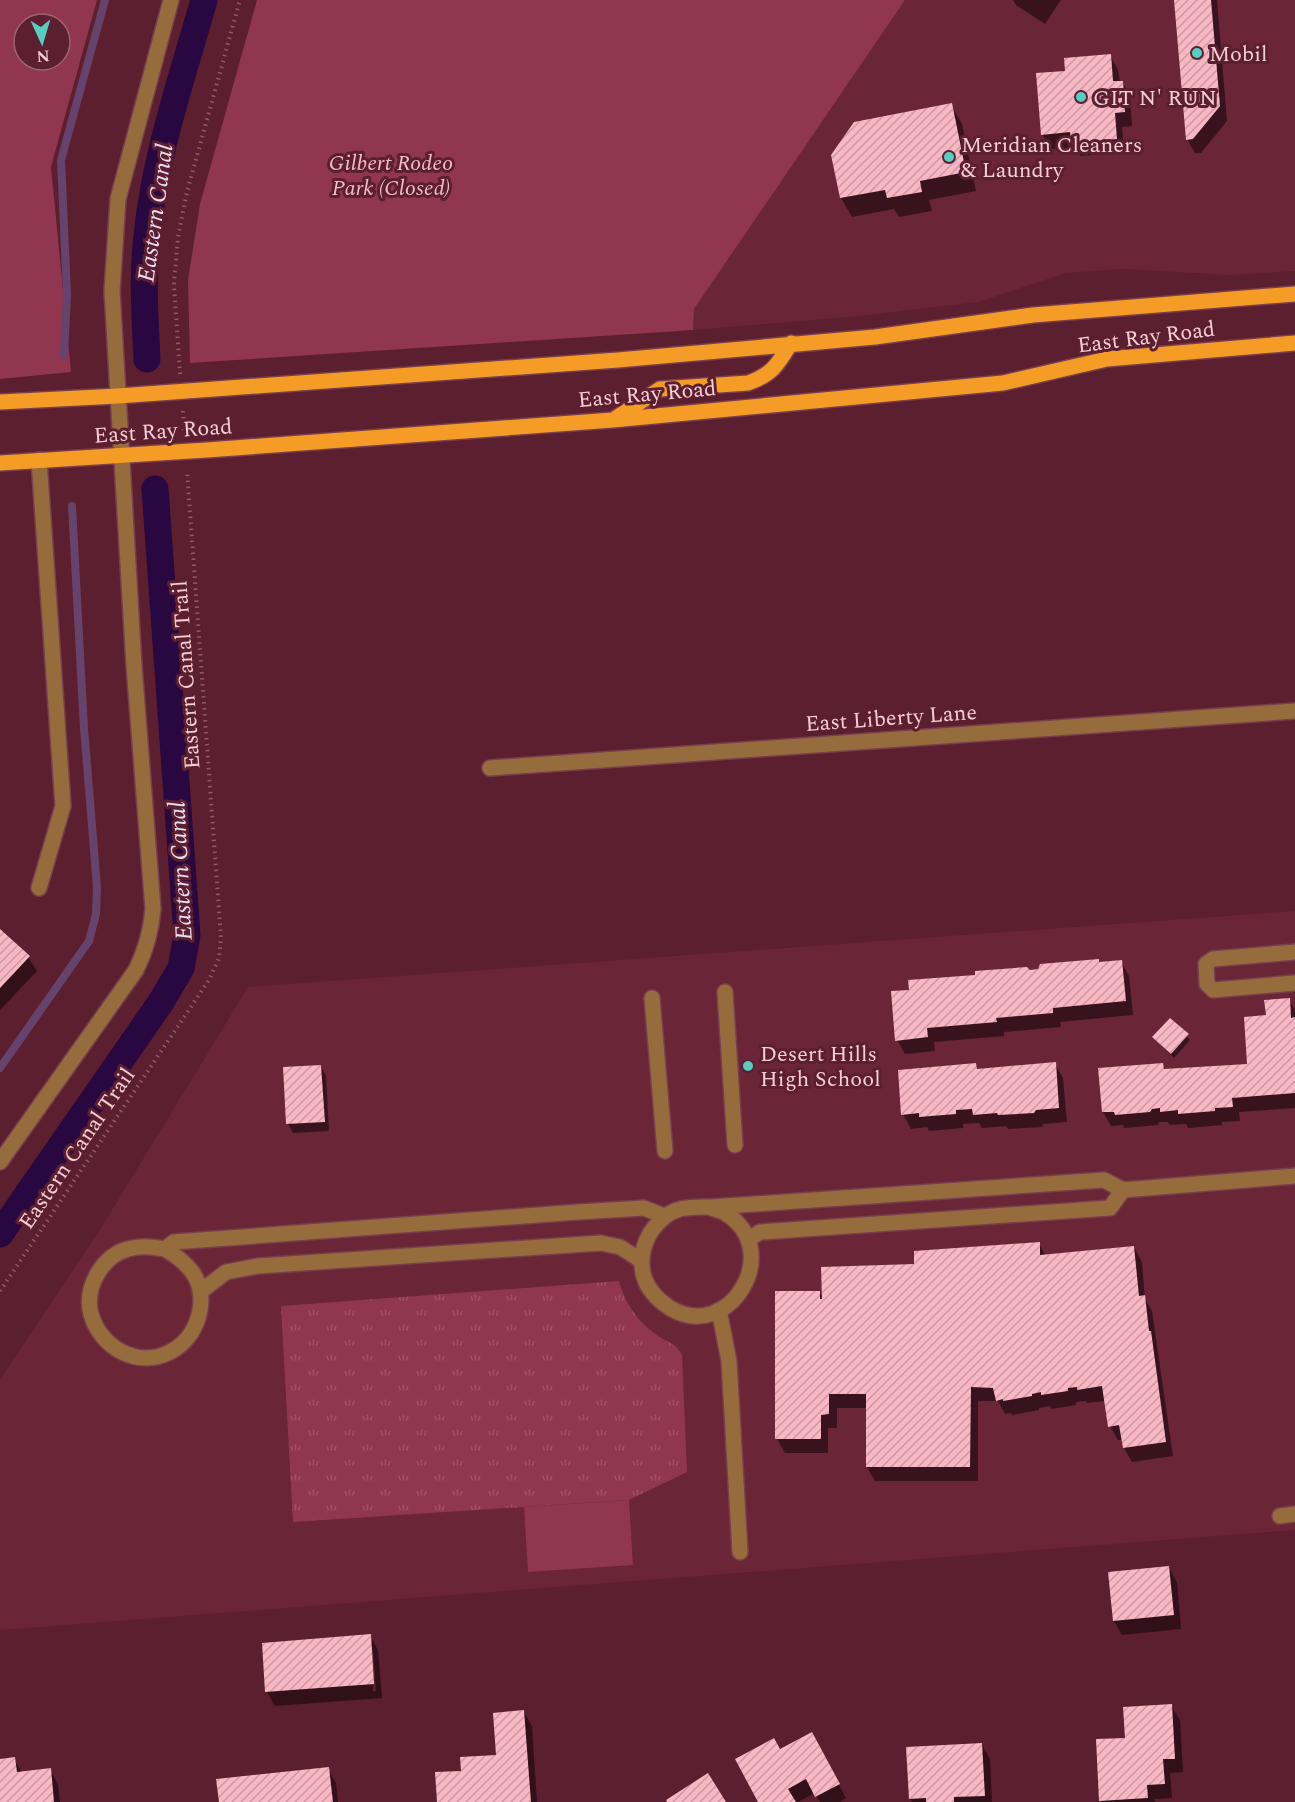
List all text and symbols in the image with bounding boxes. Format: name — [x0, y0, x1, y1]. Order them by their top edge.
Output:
north arrow — [12, 12, 72, 72]
place label: Mobil — [1209, 38, 1268, 71]
text: N — [36, 44, 50, 68]
marker: Mobil — [1190, 46, 1204, 60]
place label: GIT N' RUN — [1093, 82, 1217, 115]
marker: GIT N' RUN — [1074, 90, 1088, 104]
place label: Meridian Cleaners & Laundry — [961, 129, 1142, 187]
water label: Eastern Canal — [128, 142, 184, 285]
park label: Gilbert Rodeo Park (Closed) — [329, 147, 453, 205]
marker: Meridian Cleaners & Laundry — [942, 150, 956, 164]
street label: East Ray Road — [1075, 313, 1217, 362]
street label: East Ray Road — [577, 372, 718, 417]
street label: East Ray Road — [93, 410, 233, 453]
street label: Eastern Canal Trail — [163, 579, 210, 770]
street label: East Liberty Lane — [804, 696, 978, 741]
water label: Eastern Canal — [159, 800, 203, 941]
place label: Desert Hills High School — [760, 1038, 881, 1096]
marker: Desert Hills High School — [741, 1059, 755, 1073]
street label: Eastern Canal Trail — [11, 1061, 144, 1236]

